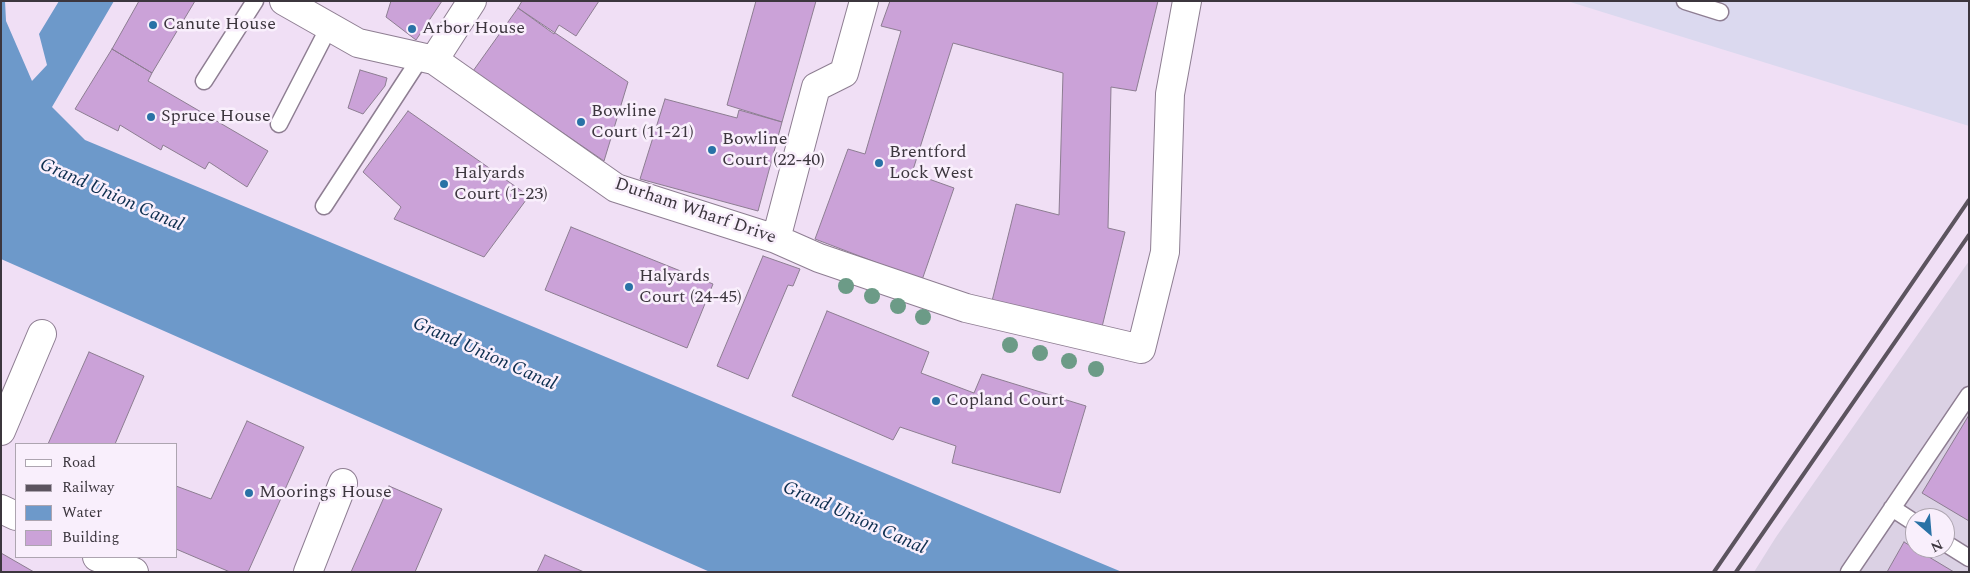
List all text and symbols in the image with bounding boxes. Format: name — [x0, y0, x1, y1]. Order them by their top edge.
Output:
place label: Canute House — [163, 14, 276, 36]
place label: Arbor House — [422, 18, 525, 40]
marker: Canute House — [147, 19, 159, 31]
marker: Arbor House — [406, 23, 418, 35]
place label: Bowline Court (11-21) — [591, 101, 694, 144]
place label: Spruce House — [161, 106, 271, 128]
marker: Spruce House — [145, 111, 157, 123]
marker: Bowline Court (11-21) — [575, 116, 587, 128]
place label: Bowline Court (22-40) — [722, 129, 825, 172]
place label: Brentford Lock West — [889, 142, 973, 184]
marker: Bowline Court (22-40) — [706, 144, 718, 156]
water label: Grand Union Canal — [36, 154, 186, 238]
marker: Brentford Lock West — [873, 157, 885, 169]
place label: Halyards Court (1-23) — [454, 163, 548, 205]
street label: Durham Wharf Drive — [611, 174, 779, 250]
marker: Halyards Court (1-23) — [438, 178, 450, 190]
place label: Halyards Court (24-45) — [639, 266, 742, 308]
marker: Halyards Court (24-45) — [623, 281, 635, 293]
water label: Grand Union Canal — [409, 313, 559, 397]
place label: Copland Court — [946, 390, 1065, 412]
marker: Copland Court — [930, 395, 942, 407]
legend — [15, 443, 178, 558]
text: Road — [62, 451, 96, 474]
text: Railway — [62, 476, 114, 499]
water label: Grand Union Canal — [779, 477, 929, 561]
place label: Moorings House — [259, 482, 392, 504]
marker: Moorings House — [243, 487, 255, 499]
text: Water — [62, 501, 102, 524]
north arrow — [1905, 508, 1955, 558]
text: Building — [62, 526, 119, 549]
text: N — [1927, 534, 1946, 558]

